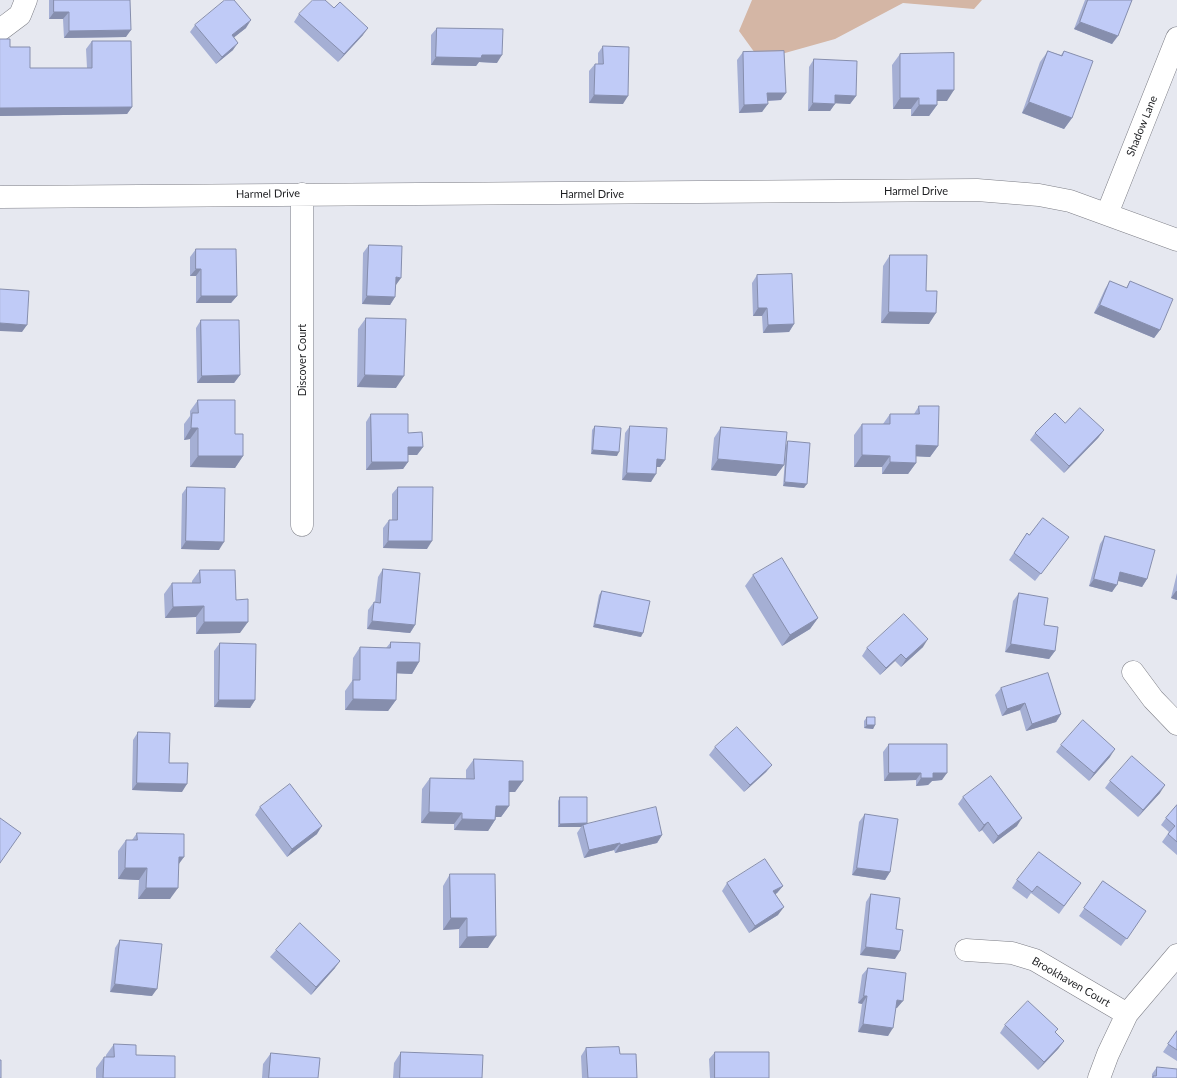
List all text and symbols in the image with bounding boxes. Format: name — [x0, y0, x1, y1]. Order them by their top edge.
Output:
street label: Shadow Lane — [1124, 94, 1160, 158]
street label: Harmel Drive — [884, 184, 948, 198]
street label: Harmel Drive — [236, 187, 300, 201]
street label: Harmel Drive — [560, 187, 624, 201]
street label: Discover Court — [295, 324, 309, 396]
street label: Brookhaven Court — [1030, 954, 1112, 1010]

